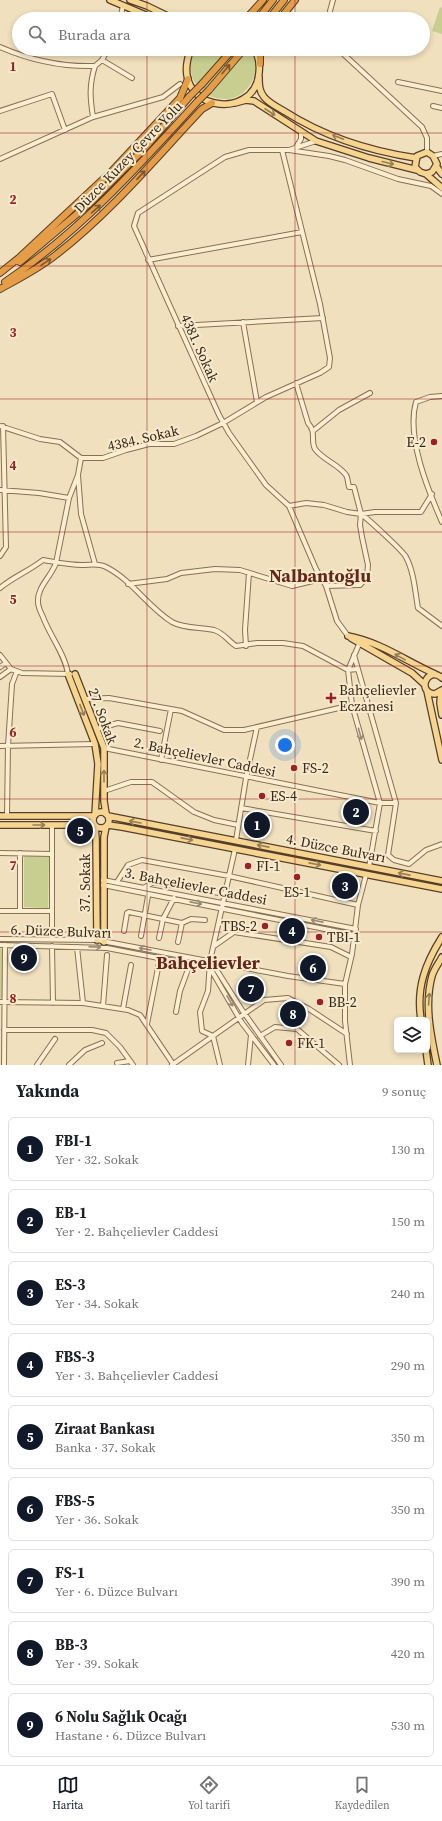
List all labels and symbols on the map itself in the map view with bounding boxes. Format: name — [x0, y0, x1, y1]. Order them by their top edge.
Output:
text: 1 — [9, 58, 17, 75]
one-way arrow — [222, 64, 231, 75]
street label: Düzce Kuzey Çevre Yolu — [69, 97, 187, 217]
one-way arrow — [265, 107, 276, 116]
one-way arrow — [333, 132, 345, 140]
one-way arrow — [382, 159, 395, 167]
one-way arrow — [137, 169, 146, 180]
text: 2 — [9, 191, 17, 208]
one-way arrow — [91, 204, 101, 214]
one-way arrow — [40, 258, 51, 266]
street label: 4381. Sokak — [176, 311, 224, 386]
text: 3 — [9, 324, 17, 341]
street label: 4384. Sokak — [105, 420, 181, 456]
place label: E-2 — [406, 432, 426, 452]
marker: E-2 — [429, 437, 439, 447]
text: 4 — [9, 457, 17, 474]
district label: Nalbantoğlu — [269, 563, 371, 588]
text: 5 — [9, 591, 17, 608]
one-way arrow — [394, 652, 406, 660]
place label: Bahçelievler Eczanesi — [339, 680, 417, 716]
street label: 27. Sokak — [84, 685, 123, 747]
marker: Bahçelievler Eczanesi — [326, 693, 336, 703]
one-way arrow — [79, 704, 87, 716]
text: 6 — [9, 724, 17, 741]
one-way arrow — [357, 727, 365, 740]
street label: 2. Bahçelievler Caddesi — [132, 732, 278, 782]
your location — [275, 735, 295, 755]
place label: FS-2 — [302, 758, 329, 778]
marker: FS-2 — [289, 763, 299, 773]
one-way arrow — [100, 770, 108, 783]
place label: ES-4 — [270, 786, 297, 806]
marker: ES-4 — [257, 791, 267, 801]
pin: 2 — [343, 797, 369, 827]
pin: 1 — [244, 810, 270, 840]
pin: 5 — [67, 816, 93, 846]
one-way arrow — [129, 818, 142, 826]
one-way arrow — [32, 821, 45, 829]
street label: 4. Düzce Bulvarı — [285, 829, 387, 867]
one-way arrow — [180, 836, 193, 844]
one-way arrow — [256, 841, 269, 849]
street label: 37. Sokak — [75, 853, 95, 912]
place label: FI-1 — [256, 856, 281, 876]
text: 7 — [9, 857, 17, 874]
marker: FI-1 — [243, 861, 253, 871]
one-way arrow — [308, 861, 321, 869]
street label: 3. Bahçelievler Caddesi — [123, 862, 269, 910]
one-way arrow — [398, 870, 411, 878]
pin: 3 — [332, 871, 358, 901]
marker: ES-1 — [292, 872, 302, 882]
place label: ES-1 — [284, 882, 310, 902]
one-way arrow — [189, 899, 202, 907]
place label: TBS-2 — [221, 916, 257, 936]
pin: 4 — [279, 916, 305, 946]
one-way arrow — [311, 917, 324, 925]
street label: 6. Düzce Bulvarı — [10, 919, 112, 943]
marker: TBS-2 — [260, 921, 270, 931]
place label: TBI-1 — [327, 927, 361, 947]
marker: TBI-1 — [314, 932, 324, 942]
pin: 9 — [11, 943, 37, 973]
one-way arrow — [88, 944, 101, 951]
one-way arrow — [138, 945, 151, 953]
district label: Bahçelievler — [156, 950, 261, 975]
pin: 6 — [300, 953, 326, 983]
pin: 7 — [238, 974, 264, 1004]
text: 8 — [9, 990, 17, 1007]
place label: BB-2 — [328, 992, 357, 1012]
one-way arrow — [426, 993, 433, 1006]
one-way arrow — [226, 995, 234, 1007]
marker: BB-2 — [315, 997, 325, 1007]
pin: 8 — [280, 999, 306, 1029]
place label: FK-1 — [297, 1033, 325, 1053]
marker: FK-1 — [284, 1038, 294, 1048]

